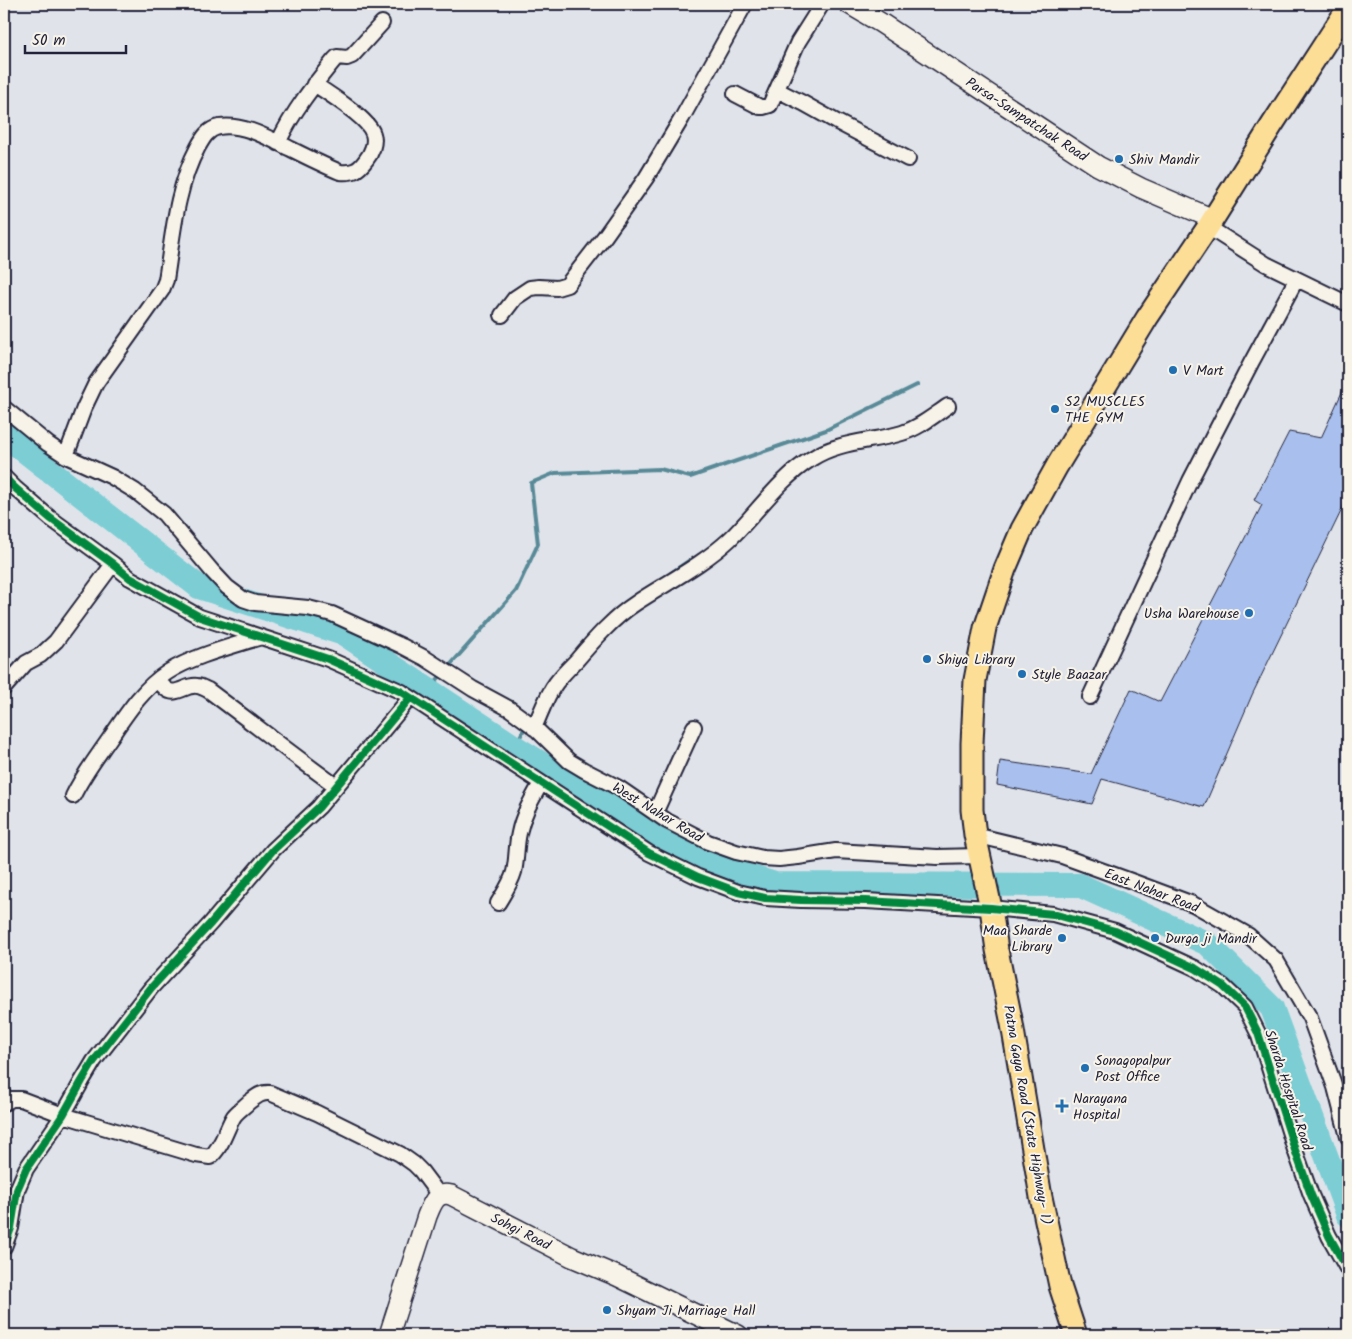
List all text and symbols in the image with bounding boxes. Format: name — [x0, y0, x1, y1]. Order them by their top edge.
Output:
scale bar — [25, 22, 126, 54]
text: 50 m — [32, 29, 66, 53]
street label: Parsa-Sampatchak Road — [961, 72, 1093, 168]
place label: Shiv Mandir — [1129, 149, 1200, 171]
marker: Shiv Mandir — [1113, 153, 1125, 165]
place label: V Mart — [1183, 360, 1224, 382]
marker: V Mart — [1167, 364, 1179, 376]
place label: S2 MUSCLES THE GYM — [1065, 391, 1145, 429]
marker: S2 MUSCLES THE GYM — [1049, 403, 1061, 415]
place label: Usha Warehouse — [1144, 603, 1240, 625]
marker: Usha Warehouse — [1243, 607, 1255, 619]
place label: Shiya Library — [937, 649, 1015, 671]
marker: Shiya Library — [921, 653, 933, 665]
place label: Style Baazar — [1032, 664, 1108, 686]
marker: Style Baazar — [1016, 668, 1028, 680]
street label: West Nahar Road — [608, 777, 708, 849]
street label: East Nahar Road — [1101, 863, 1203, 920]
place label: Maa Sharde Library — [983, 920, 1053, 958]
place label: Durga ji Mandir — [1165, 928, 1258, 950]
marker: Maa Sharde Library — [1056, 932, 1068, 944]
marker: Durga ji Mandir — [1149, 932, 1161, 944]
street label: Patna Gaya Road (State Highway- 1) — [997, 1003, 1057, 1227]
street label: Sharda Hospital Road — [1258, 1027, 1318, 1155]
place label: Sonagopalpur Post Office — [1095, 1050, 1172, 1088]
marker: Sonagopalpur Post Office — [1079, 1062, 1091, 1074]
place label: Narayana Hospital — [1073, 1088, 1127, 1126]
marker: Narayana Hospital — [1055, 1099, 1069, 1113]
street label: Sohgi Road — [487, 1207, 555, 1257]
place label: Shyam Ji Marriage Hall — [617, 1300, 756, 1322]
marker: Shyam Ji Marriage Hall — [601, 1304, 613, 1316]

